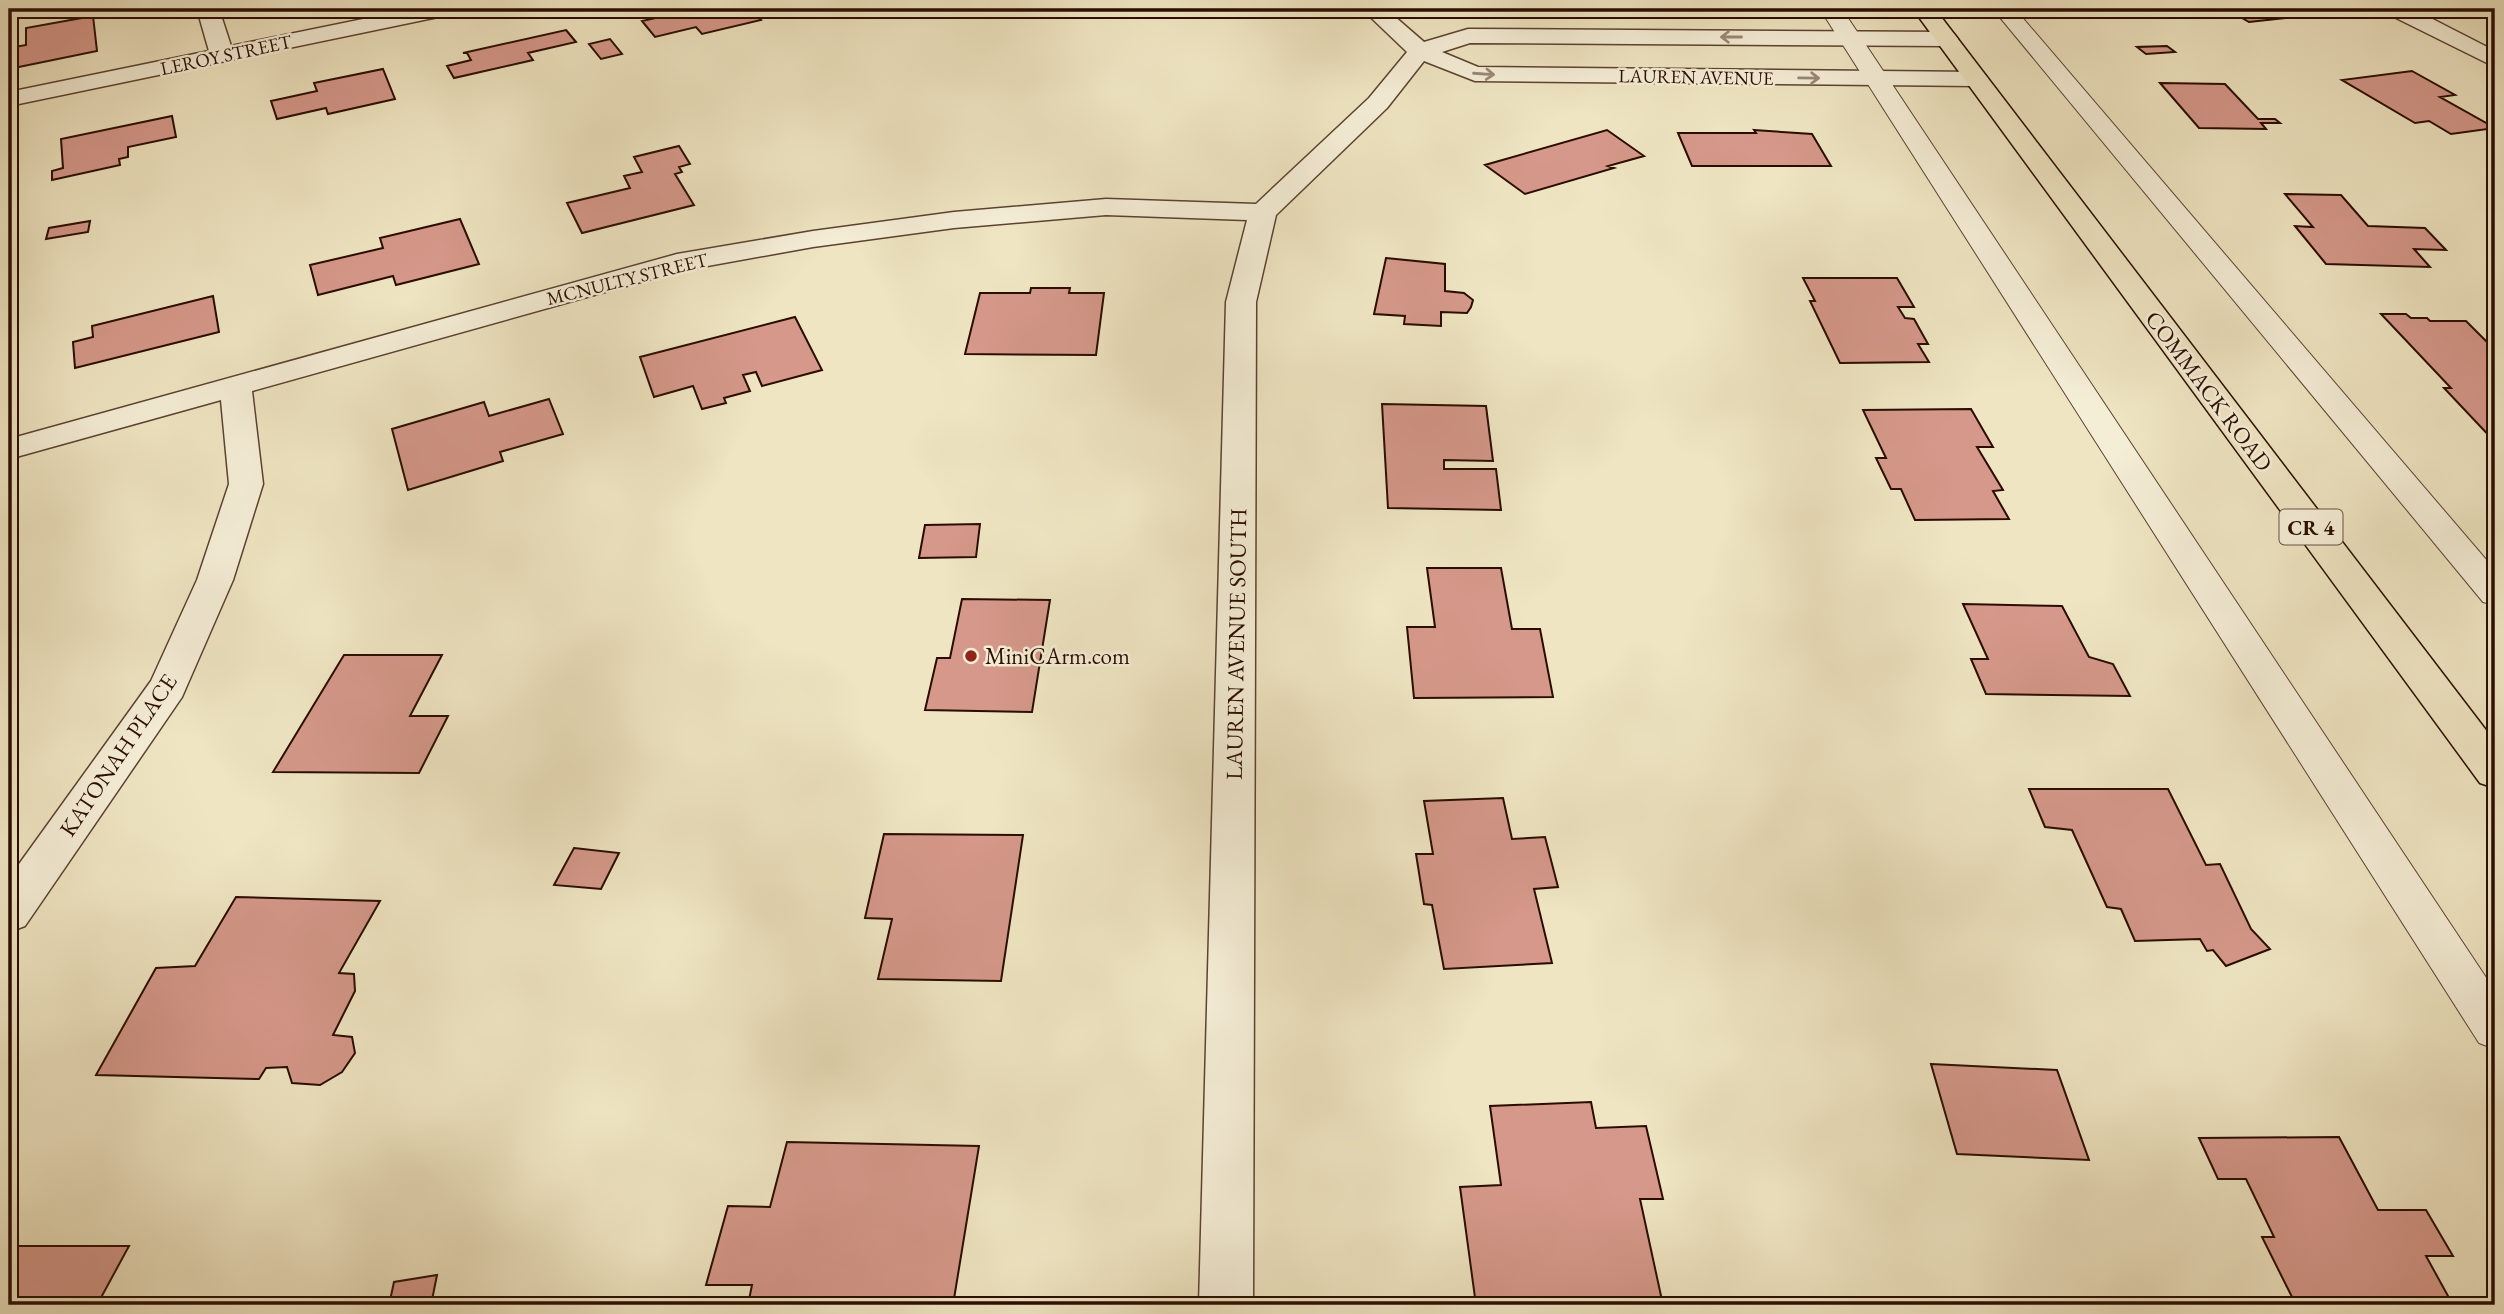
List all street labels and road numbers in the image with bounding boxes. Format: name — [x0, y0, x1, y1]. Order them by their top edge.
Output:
street label: LEROY STREET — [158, 29, 294, 81]
street label: LAUREN AVENUE — [1618, 63, 1774, 91]
street label: MCNULTY STREET — [544, 247, 710, 311]
street label: COMMACK ROAD — [2139, 305, 2279, 477]
street label: LAUREN AVENUE SOUTH — [1219, 508, 1253, 780]
road number: CR 4 — [2280, 510, 2342, 544]
street label: KATONAH PLACE — [52, 668, 184, 842]

